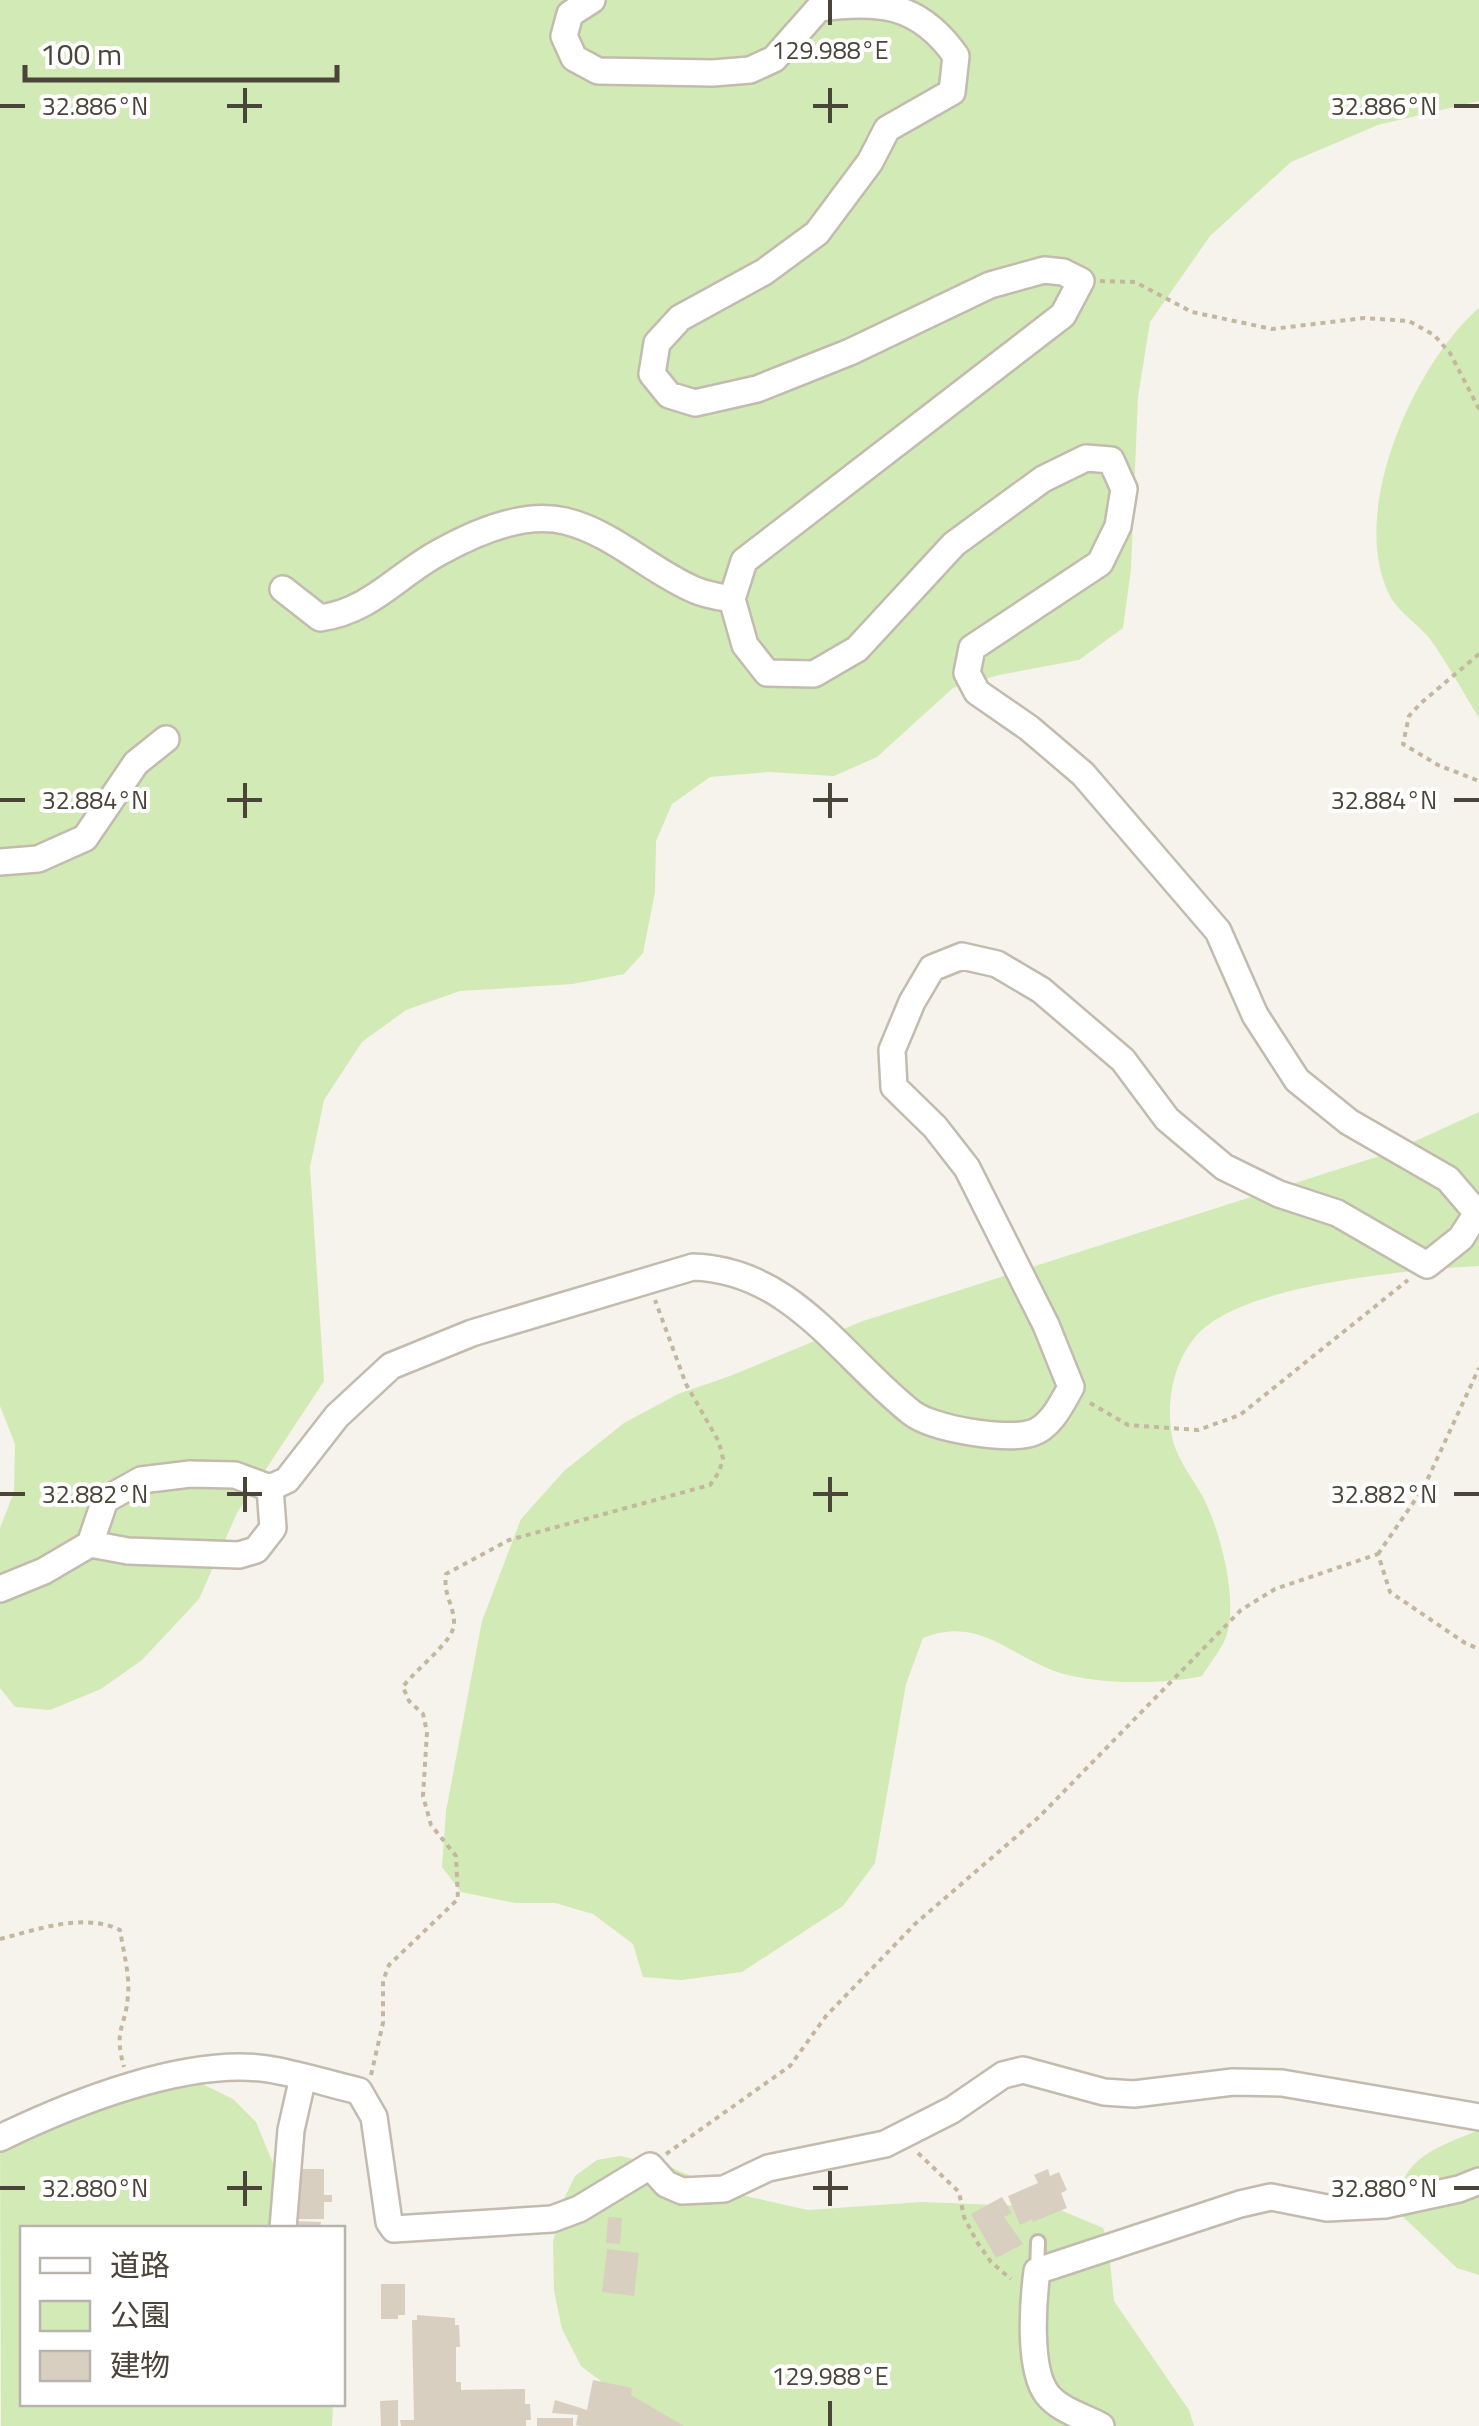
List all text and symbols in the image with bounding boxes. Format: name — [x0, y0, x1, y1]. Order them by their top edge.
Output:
scale bar — [25, 20, 338, 82]
text: 100 m — [40, 31, 122, 77]
text: 129.988°E — [771, 31, 889, 69]
text: 32.886°N — [42, 87, 148, 125]
text: 32.886°N — [1331, 87, 1437, 125]
text: 32.884°N — [42, 781, 148, 819]
text: 32.884°N — [1331, 781, 1437, 819]
text: 32.882°N — [42, 1475, 148, 1513]
text: 32.882°N — [1331, 1475, 1437, 1513]
text: 32.880°N — [42, 2169, 148, 2207]
text: 32.880°N — [1331, 2169, 1437, 2207]
legend — [20, 2226, 345, 2406]
text: 道路 — [110, 2242, 170, 2288]
text: 公園 — [110, 2292, 170, 2338]
text: 建物 — [110, 2342, 170, 2388]
text: 129.988°E — [771, 2357, 889, 2395]

